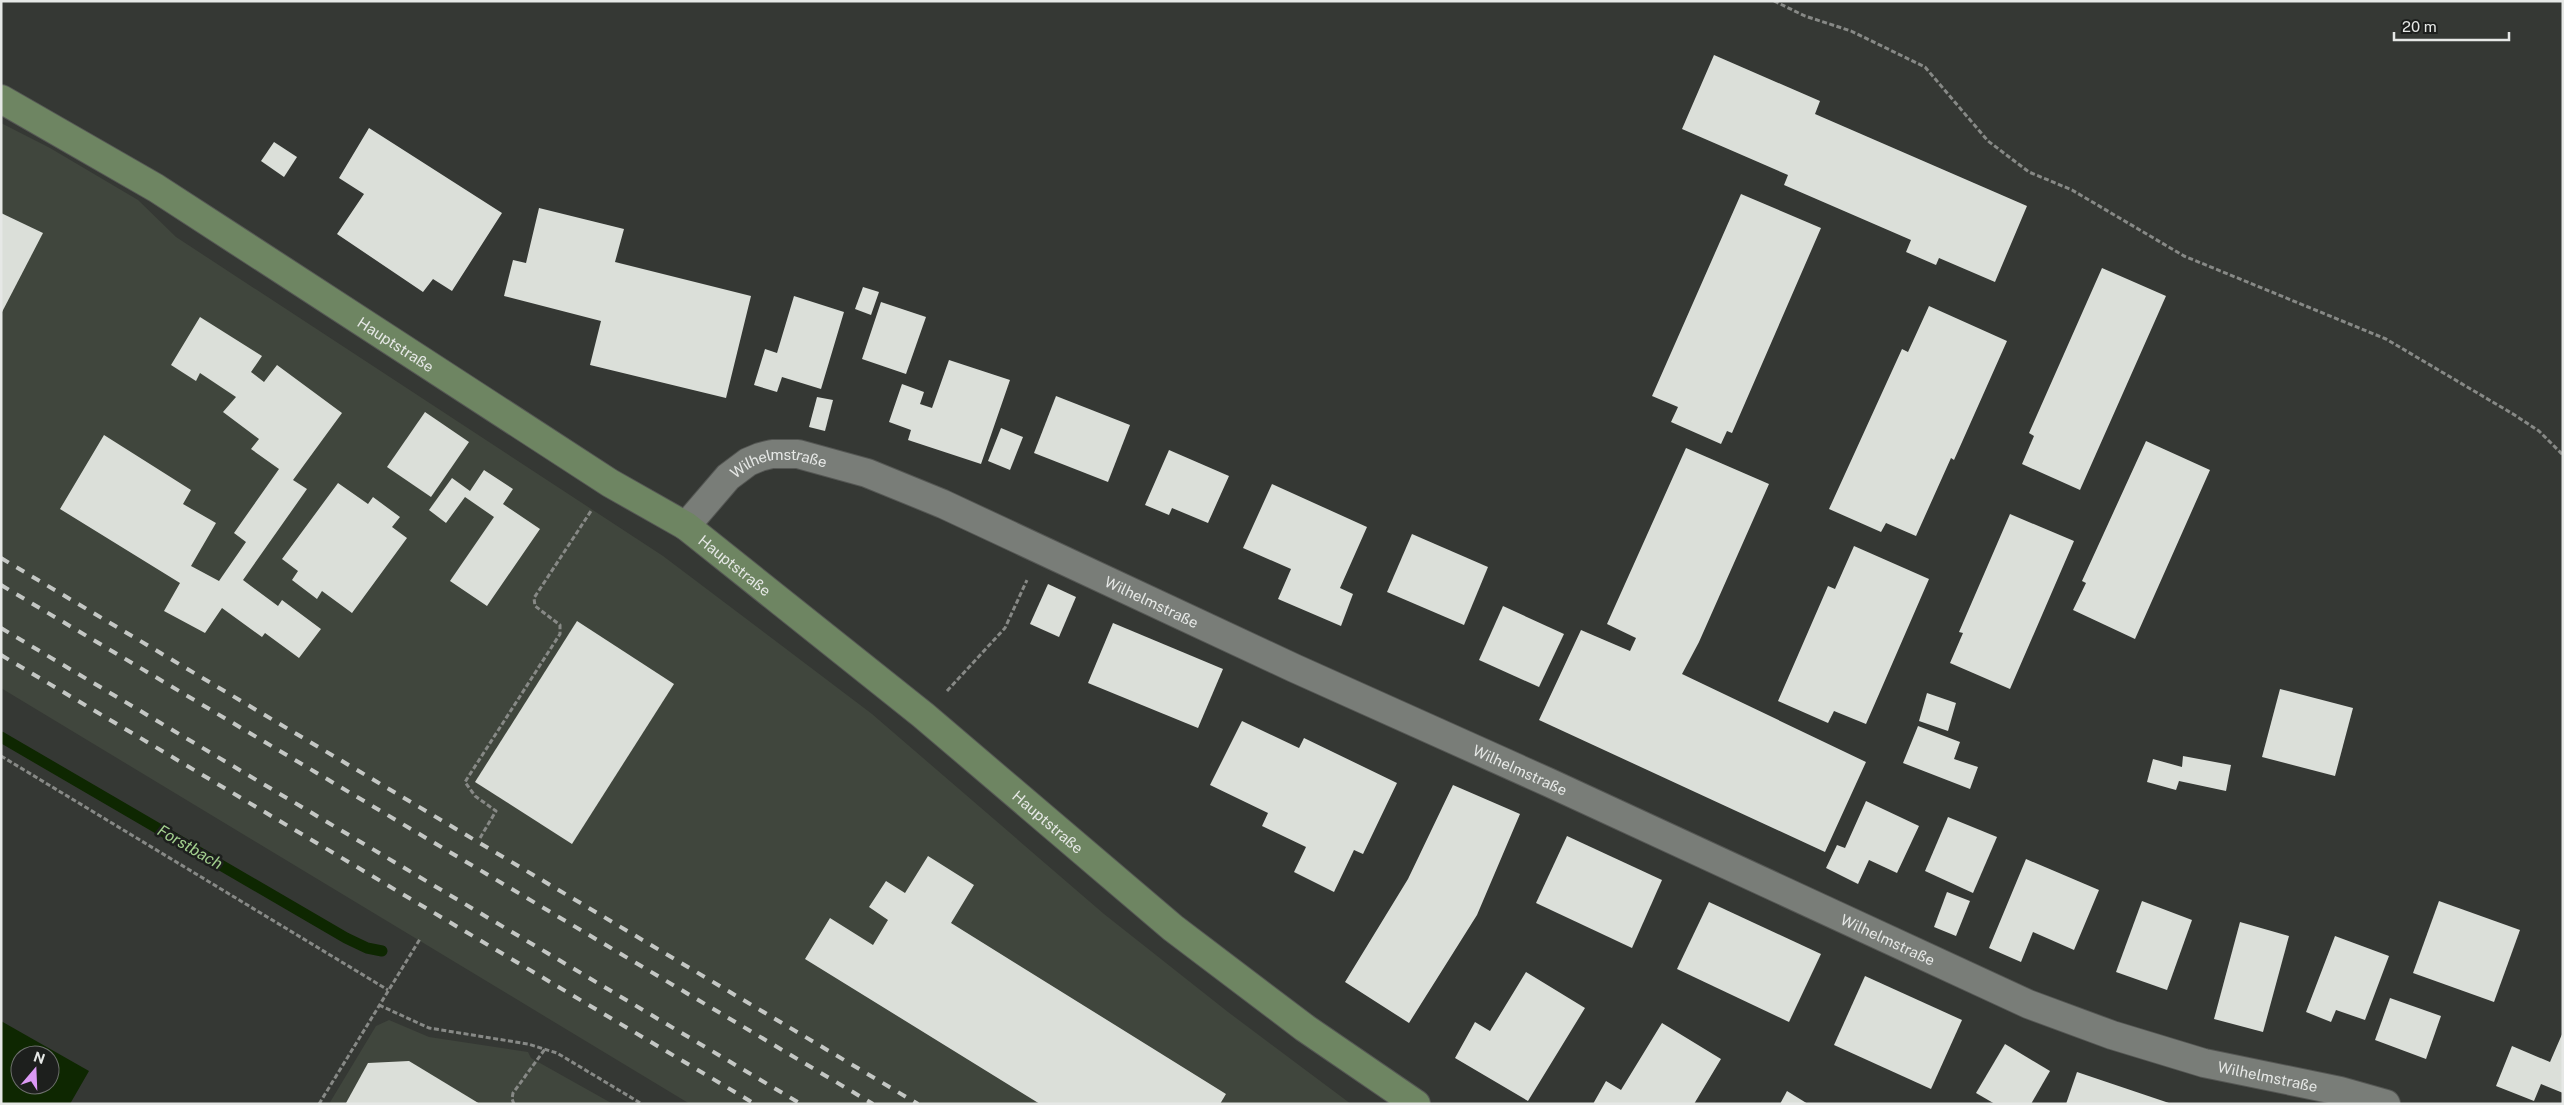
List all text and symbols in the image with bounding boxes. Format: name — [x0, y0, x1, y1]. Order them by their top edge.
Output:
scale bar — [2394, 10, 2509, 42]
text: 20 m — [2402, 18, 2437, 35]
street label: Hauptstraße — [355, 313, 437, 375]
street label: Wilhelmstraße — [727, 445, 829, 481]
street label: Hauptstraße — [695, 531, 774, 599]
street label: Wilhelmstraße — [1102, 572, 1201, 631]
street label: Wilhelmstraße — [1470, 741, 1570, 798]
street label: Hauptstraße — [1009, 787, 1087, 856]
water label: Forstbach — [154, 821, 226, 873]
street label: Wilhelmstraße — [1838, 910, 1938, 968]
north arrow — [10, 1045, 60, 1095]
text: N — [31, 1048, 47, 1067]
street label: Wilhelmstraße — [2216, 1058, 2319, 1095]

